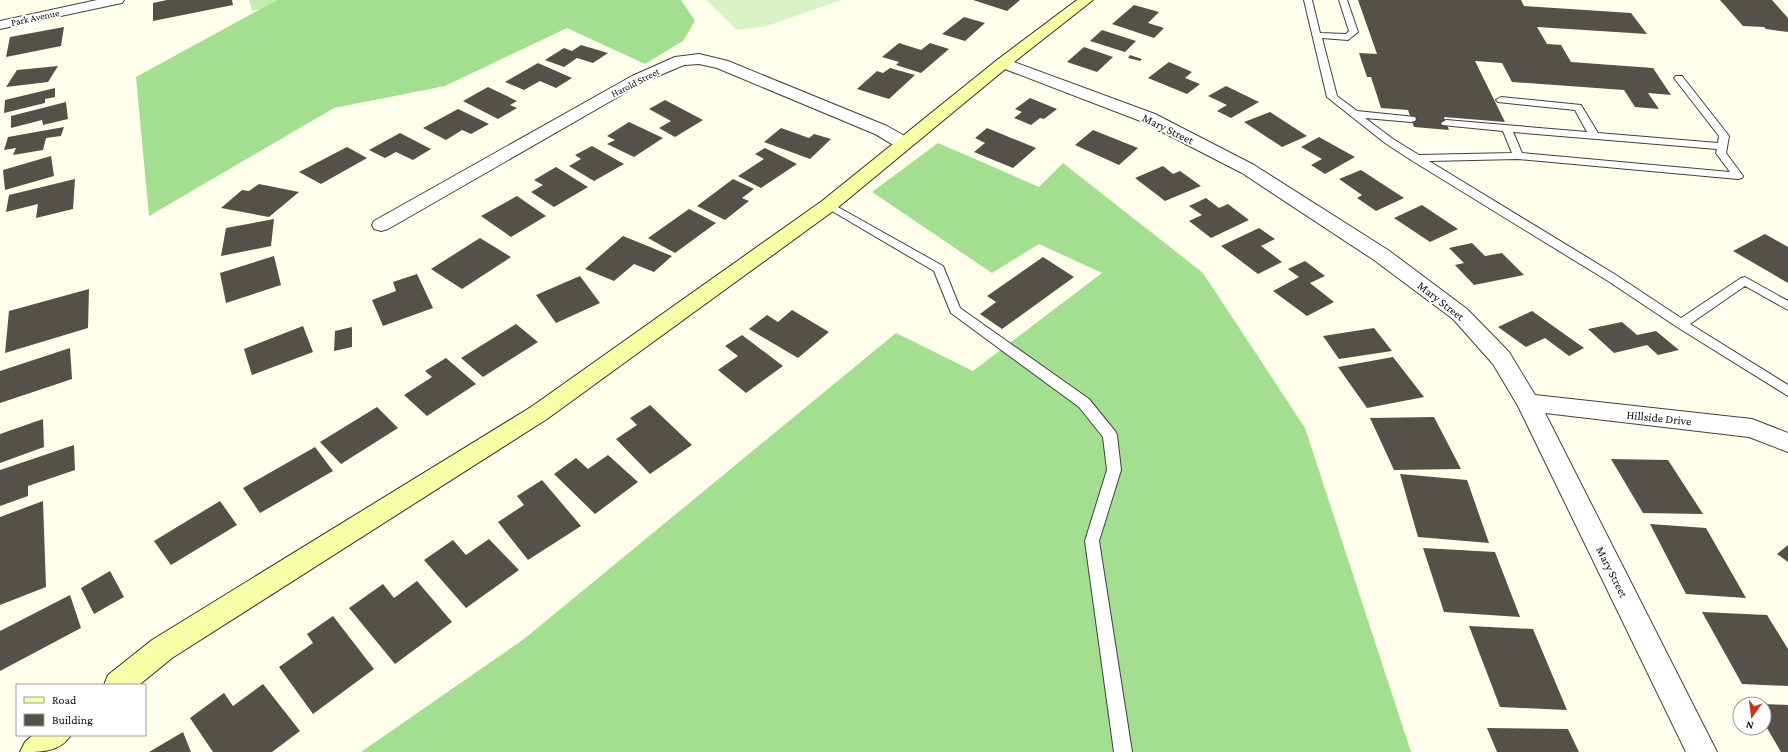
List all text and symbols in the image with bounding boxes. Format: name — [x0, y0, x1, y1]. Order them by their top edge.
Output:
street label: Park Avenue — [10, 7, 61, 28]
street label: Harold Street — [609, 65, 662, 99]
street label: Mary Street — [1140, 110, 1197, 148]
street label: Mary Street — [1415, 278, 1468, 324]
street label: Hillside Drive — [1626, 408, 1692, 428]
street label: Mary Street — [1593, 544, 1631, 601]
legend — [16, 684, 146, 736]
text: Road — [52, 693, 77, 707]
north arrow — [1732, 696, 1772, 736]
text: Building — [52, 713, 93, 727]
text: N — [1744, 719, 1755, 732]

